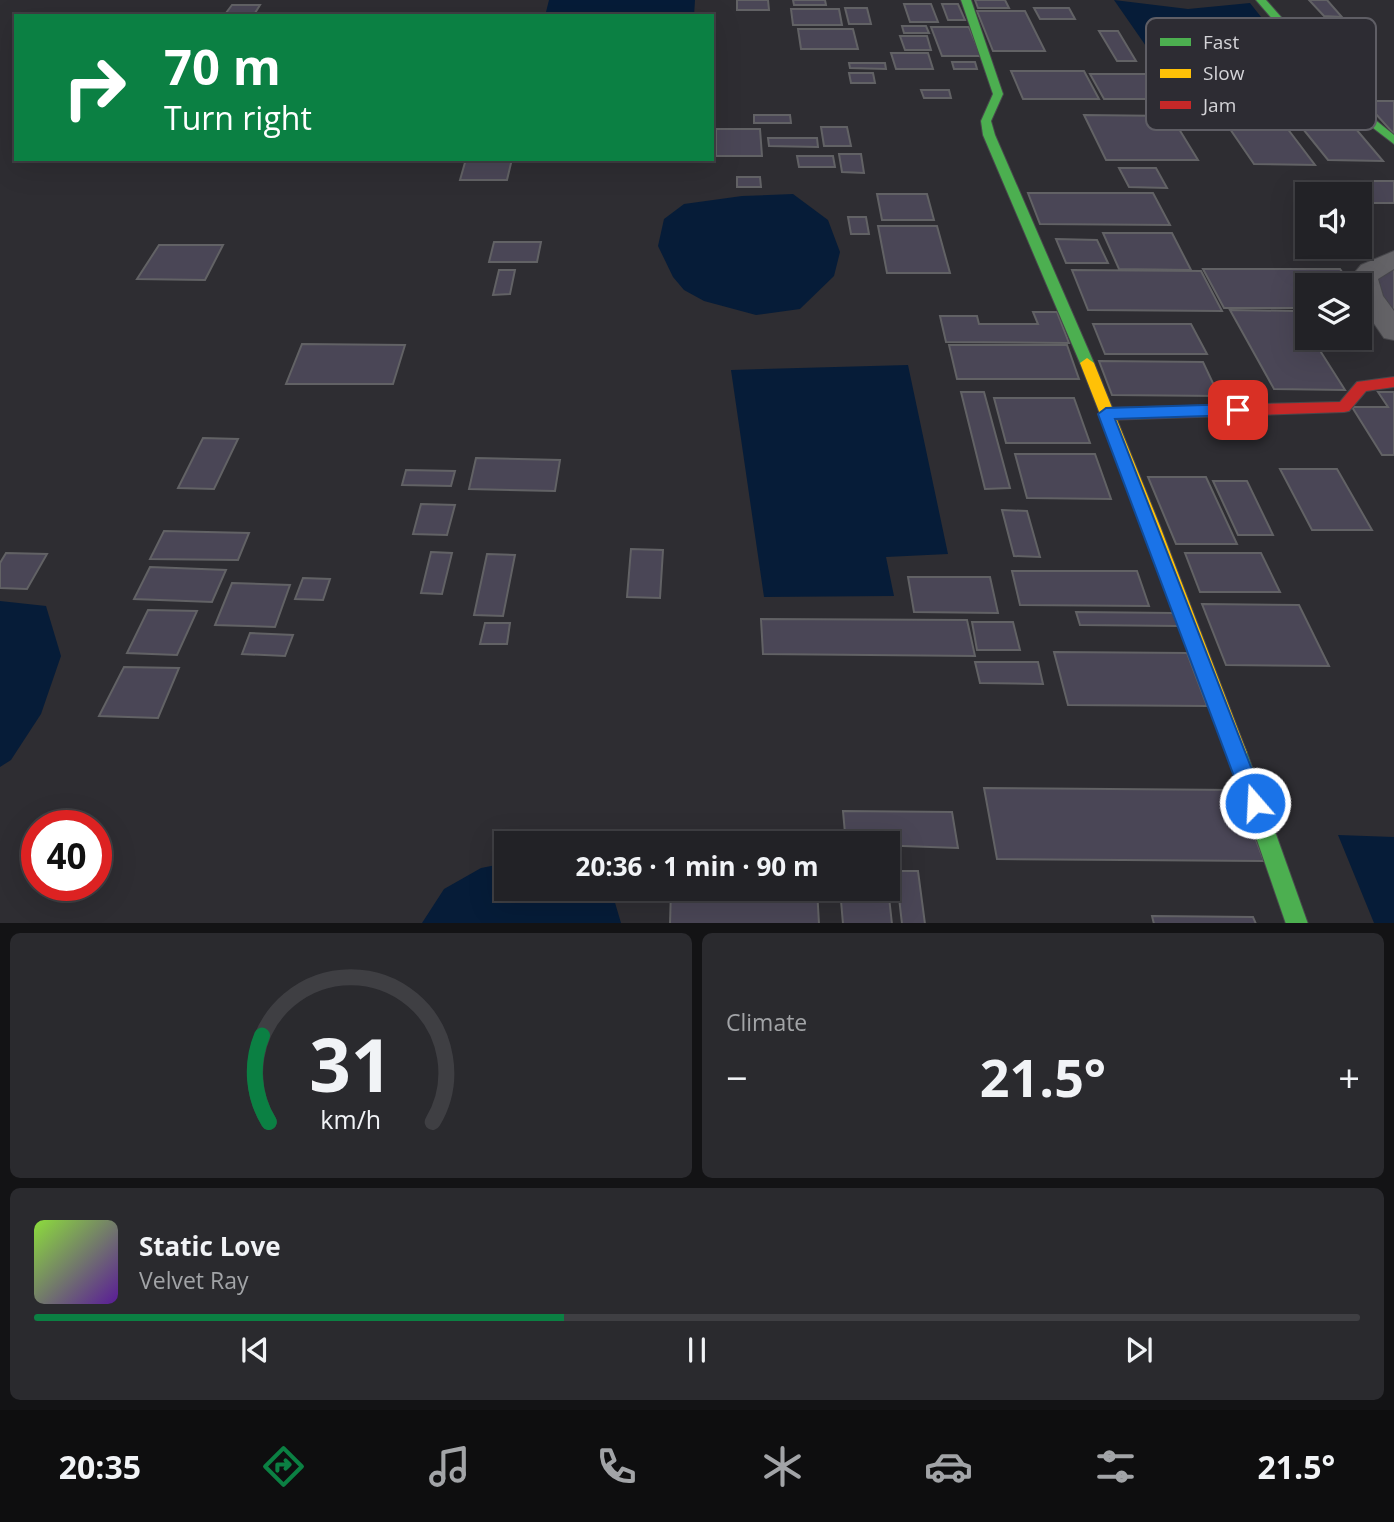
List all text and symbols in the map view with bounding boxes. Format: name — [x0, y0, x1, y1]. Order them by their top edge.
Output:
legend — [1146, 18, 1376, 130]
text: Fast — [1203, 29, 1239, 55]
text: 70 m — [164, 33, 281, 99]
icon: right — [49, 42, 140, 133]
text: Slow — [1203, 60, 1245, 86]
text: Jam — [1201, 92, 1236, 118]
text: Turn right — [164, 96, 312, 139]
map controls — [1295, 182, 1372, 350]
button: sound — [1295, 182, 1372, 259]
button: layers — [1295, 273, 1372, 350]
pin — [1208, 380, 1268, 440]
icon: arrive — [1219, 391, 1257, 429]
position arrow — [1218, 766, 1292, 840]
speed limit sign: 40 — [21, 810, 112, 901]
text: 20:36 · 1 min · 90 m — [576, 848, 818, 884]
text: Climate — [726, 1006, 807, 1038]
text: 31 — [309, 1014, 393, 1113]
text: 21.5° — [980, 1041, 1106, 1112]
text: − — [726, 1051, 748, 1103]
text: + — [1338, 1051, 1360, 1103]
text: km/h — [321, 1101, 381, 1135]
text: Static Love — [139, 1228, 281, 1264]
text: Velvet Ray — [139, 1264, 249, 1296]
icon: previous — [236, 1331, 274, 1369]
icon: pause — [678, 1331, 716, 1369]
icon: next — [1120, 1331, 1158, 1369]
icon: directions — [259, 1442, 308, 1491]
icon: music — [425, 1442, 474, 1491]
icon: phone — [592, 1442, 641, 1491]
icon: climate — [758, 1442, 807, 1491]
icon: car — [924, 1442, 973, 1491]
icon: filters — [1091, 1442, 1140, 1491]
text: 20:35 — [59, 1445, 141, 1488]
text: 21.5° — [1257, 1445, 1335, 1488]

